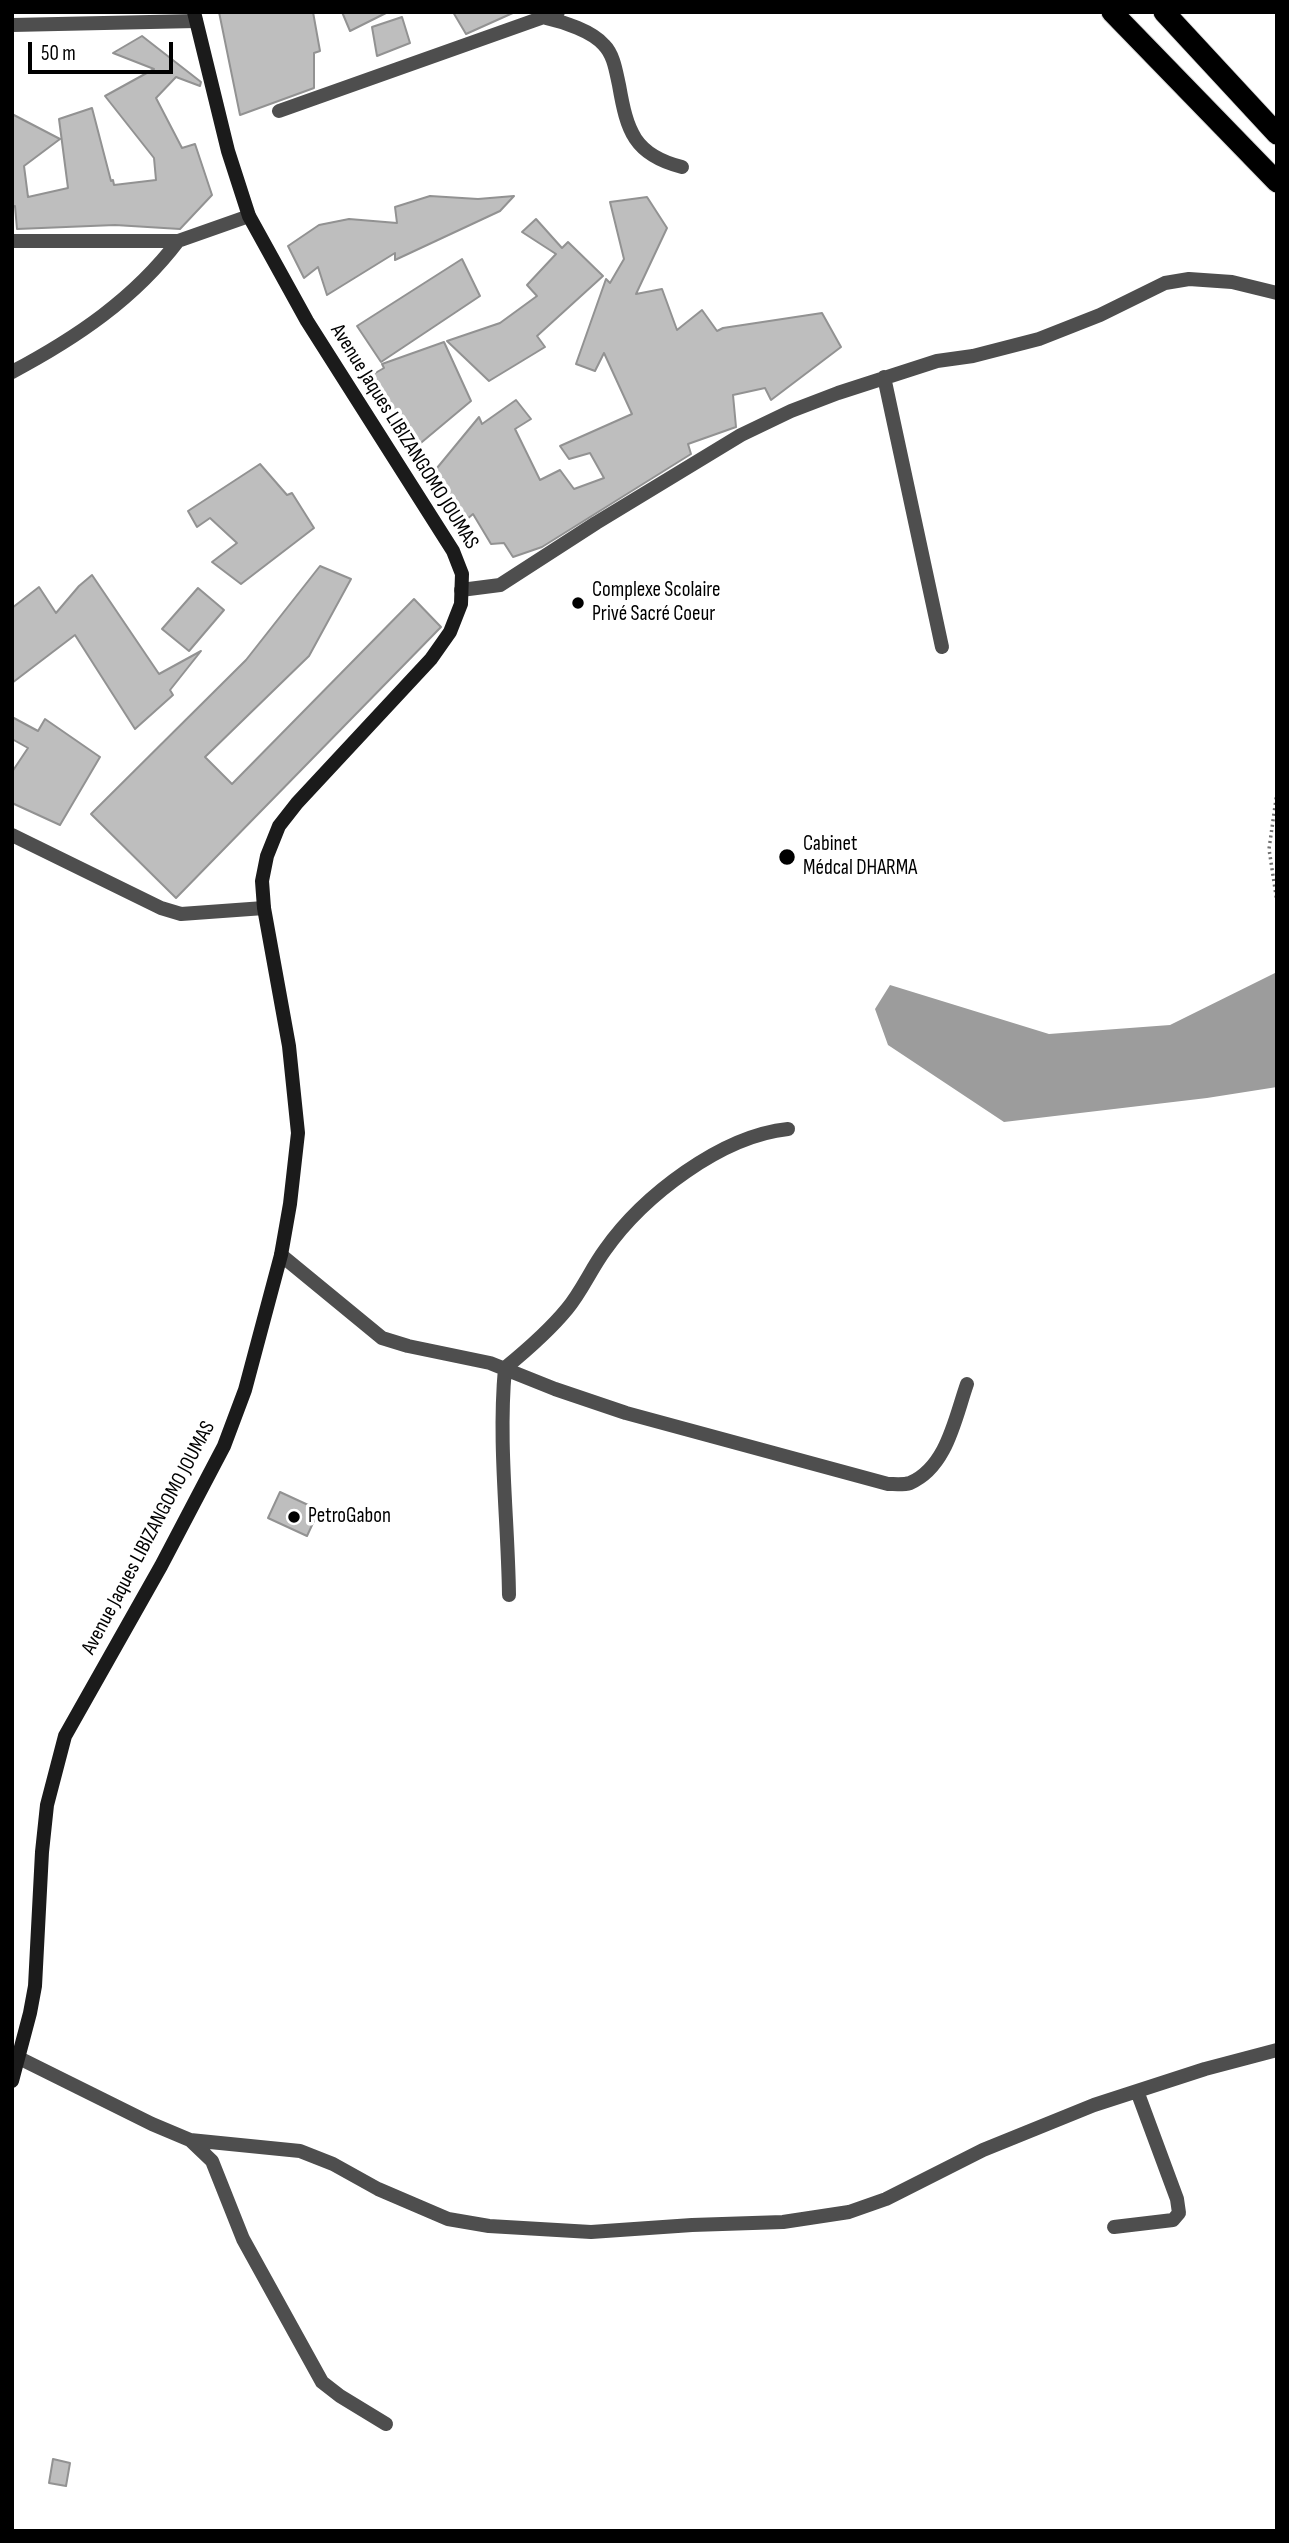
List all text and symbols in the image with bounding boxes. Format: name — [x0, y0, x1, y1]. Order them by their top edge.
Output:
scale bar — [32, 28, 177, 72]
text: 50 m — [41, 41, 76, 66]
street label: Avenue Jaques LIBIZANGOMO JOUMAS — [324, 320, 484, 554]
place label: Complexe Scolaire Privé Sacré Coeur — [592, 578, 720, 628]
marker: Complexe Scolaire Privé Sacré Coeur — [570, 595, 586, 611]
place label: Cabinet Médcal DHARMA — [803, 832, 917, 882]
marker: Cabinet Médcal DHARMA — [777, 847, 797, 867]
street label: Avenue Jaques LIBIZANGOMO JOUMAS — [77, 1417, 221, 1659]
place label: PetroGabon — [308, 1504, 391, 1530]
marker: PetroGabon — [286, 1509, 302, 1525]

